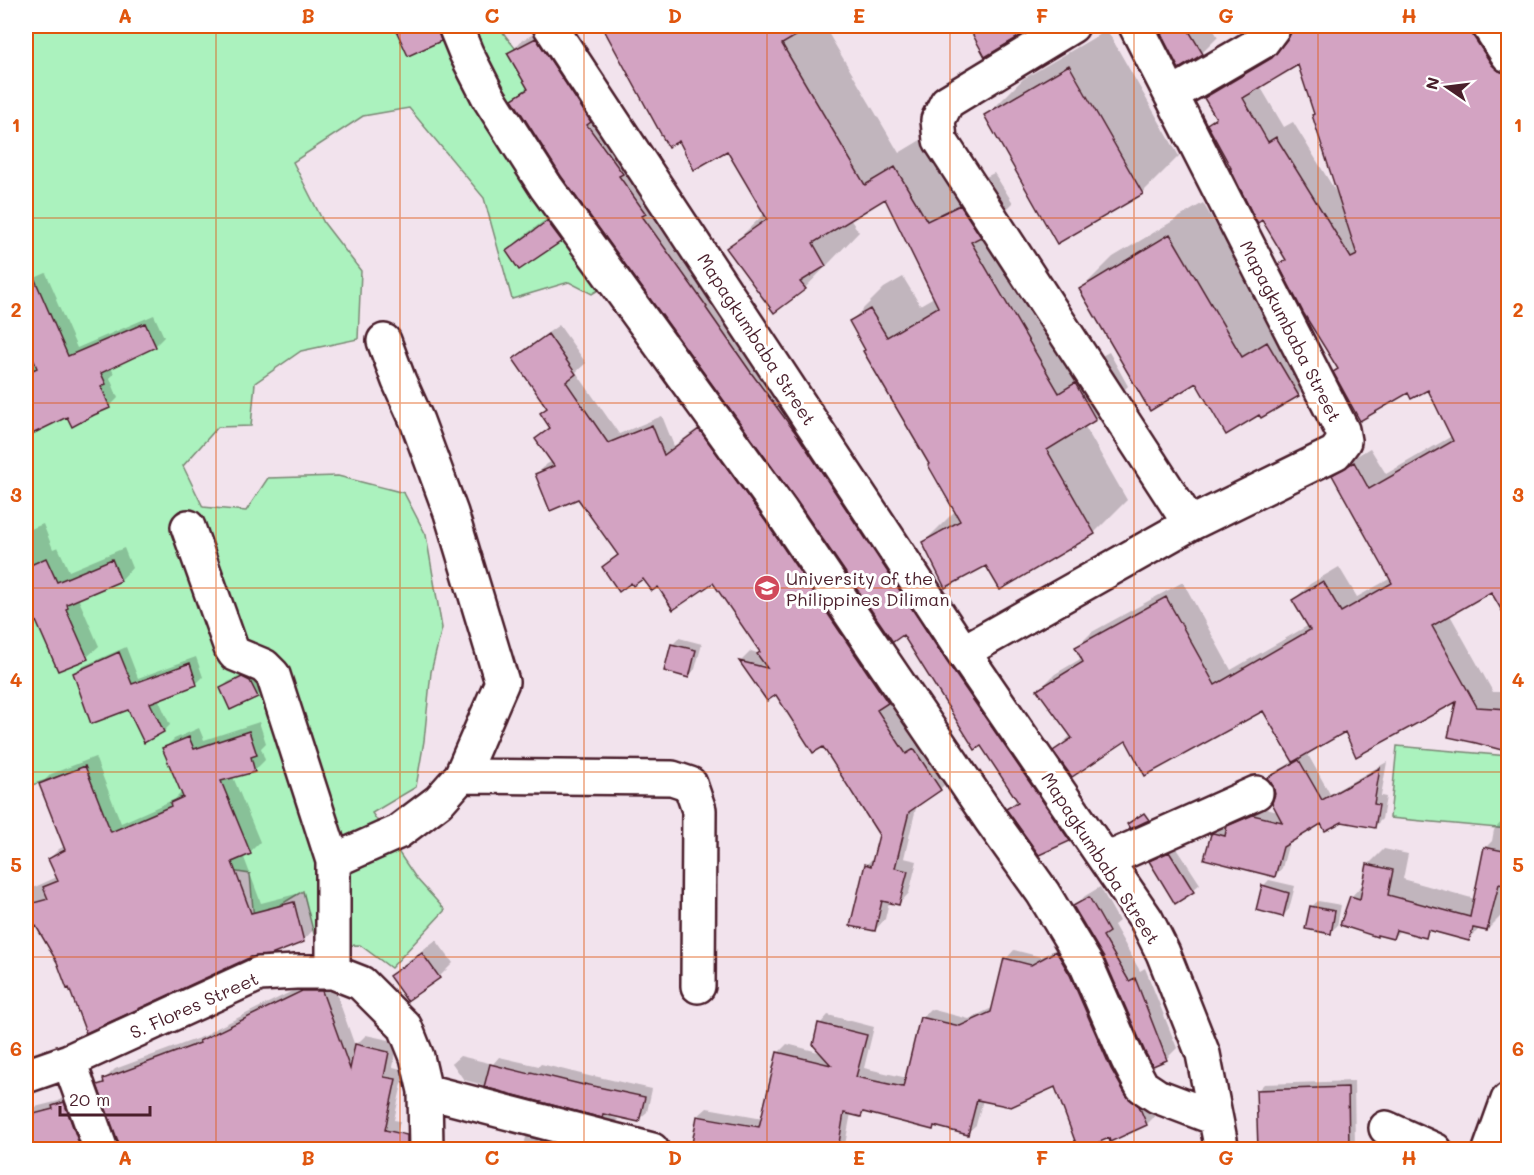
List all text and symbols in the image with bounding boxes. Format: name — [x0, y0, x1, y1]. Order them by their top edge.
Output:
text: A — [118, 2, 132, 28]
text: B — [301, 2, 315, 28]
text: C — [485, 2, 500, 28]
text: D — [668, 2, 682, 28]
text: E — [853, 2, 865, 28]
text: F — [1036, 2, 1049, 28]
text: G — [1218, 2, 1234, 28]
text: H — [1401, 2, 1417, 28]
north arrow — [1417, 57, 1477, 117]
text: N — [1420, 75, 1444, 92]
text: 1 — [12, 111, 20, 137]
text: 1 — [1514, 111, 1522, 137]
street label: Mapagkumbaba Street — [1235, 236, 1347, 426]
street label: Mapagkumbaba Street — [692, 248, 822, 430]
text: 2 — [10, 296, 22, 322]
text: 2 — [1512, 296, 1524, 322]
text: 3 — [10, 481, 22, 507]
text: 3 — [1512, 481, 1524, 507]
place label: University of the Philippines Diliman — [786, 566, 949, 611]
school or university icon: University of the Philippines Diliman — [752, 573, 782, 603]
text: 4 — [10, 666, 23, 692]
text: 4 — [1512, 666, 1525, 692]
street label: Mapagkumbaba Street — [1036, 767, 1166, 949]
text: 5 — [10, 851, 22, 877]
text: 5 — [1512, 851, 1524, 877]
street label: S. Flores Street — [126, 966, 262, 1044]
text: 6 — [10, 1035, 22, 1061]
text: 6 — [1512, 1035, 1524, 1061]
scale bar — [60, 1079, 150, 1117]
text: 20 m — [69, 1087, 110, 1111]
text: A — [118, 1144, 132, 1170]
text: B — [301, 1144, 315, 1170]
text: C — [485, 1144, 500, 1170]
text: D — [668, 1144, 682, 1170]
text: E — [853, 1144, 865, 1170]
text: F — [1036, 1144, 1049, 1170]
text: G — [1218, 1144, 1234, 1170]
text: H — [1401, 1144, 1417, 1170]

